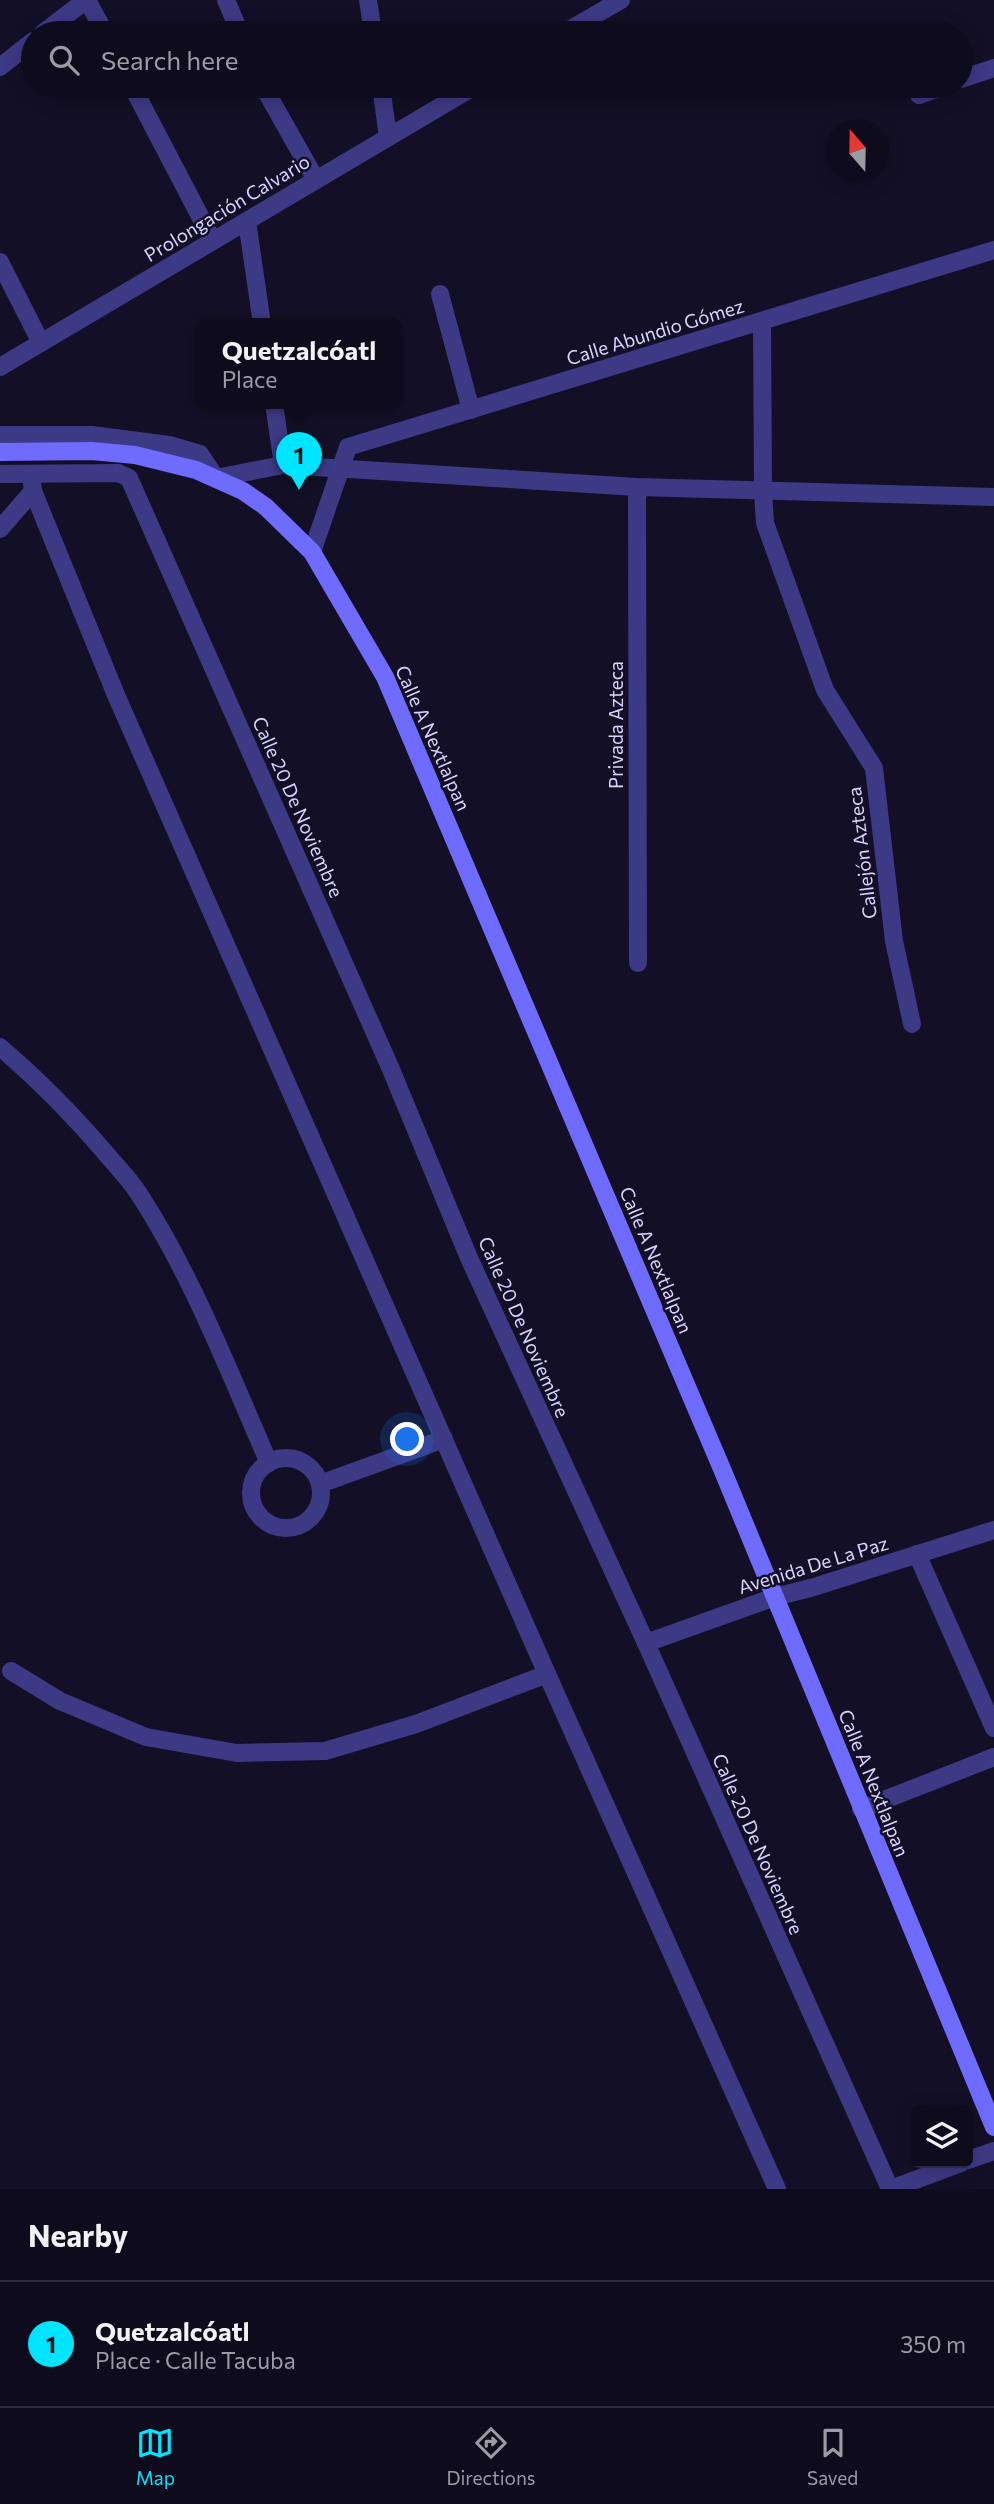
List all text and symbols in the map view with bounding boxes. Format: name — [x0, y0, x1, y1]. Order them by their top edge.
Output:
search box — [21, 21, 973, 98]
icon: search — [45, 41, 83, 79]
text: Search here — [101, 44, 239, 75]
north arrow — [826, 119, 889, 182]
street label: Prolongación Calvario — [140, 149, 314, 266]
street label: Calle Abundio Gómez — [563, 294, 746, 369]
popup — [196, 318, 402, 409]
text: Quetzalcóatl — [222, 334, 376, 365]
text: Place — [222, 365, 277, 393]
pin: 1 — [276, 432, 322, 490]
street label: Calle A Nextlalpan — [391, 661, 476, 814]
street label: Privada Azteca — [604, 661, 627, 789]
street label: Calle 20 De Noviembre — [248, 713, 349, 901]
street label: Callejón Azteca — [842, 786, 881, 920]
street label: Calle A Nextlalpan — [615, 1183, 698, 1337]
street label: Calle 20 De Noviembre — [474, 1233, 575, 1421]
your location — [390, 1422, 424, 1456]
street label: Avenida De La Paz — [735, 1531, 891, 1598]
street label: Calle A Nextlalpan — [834, 1706, 915, 1860]
street label: Calle 20 De Noviembre — [708, 1750, 809, 1938]
map controls — [910, 2105, 973, 2168]
button: layers — [910, 2105, 973, 2168]
text: Nearby — [28, 2216, 128, 2253]
text: Quetzalcóatl — [95, 2315, 250, 2346]
text: 1 — [46, 2330, 56, 2358]
text: 350 m — [900, 2330, 966, 2358]
text: Place · Calle Tacuba — [95, 2346, 296, 2374]
tab: Map — [136, 2424, 175, 2489]
tab: Directions — [446, 2424, 536, 2489]
tab: Saved — [807, 2424, 858, 2489]

